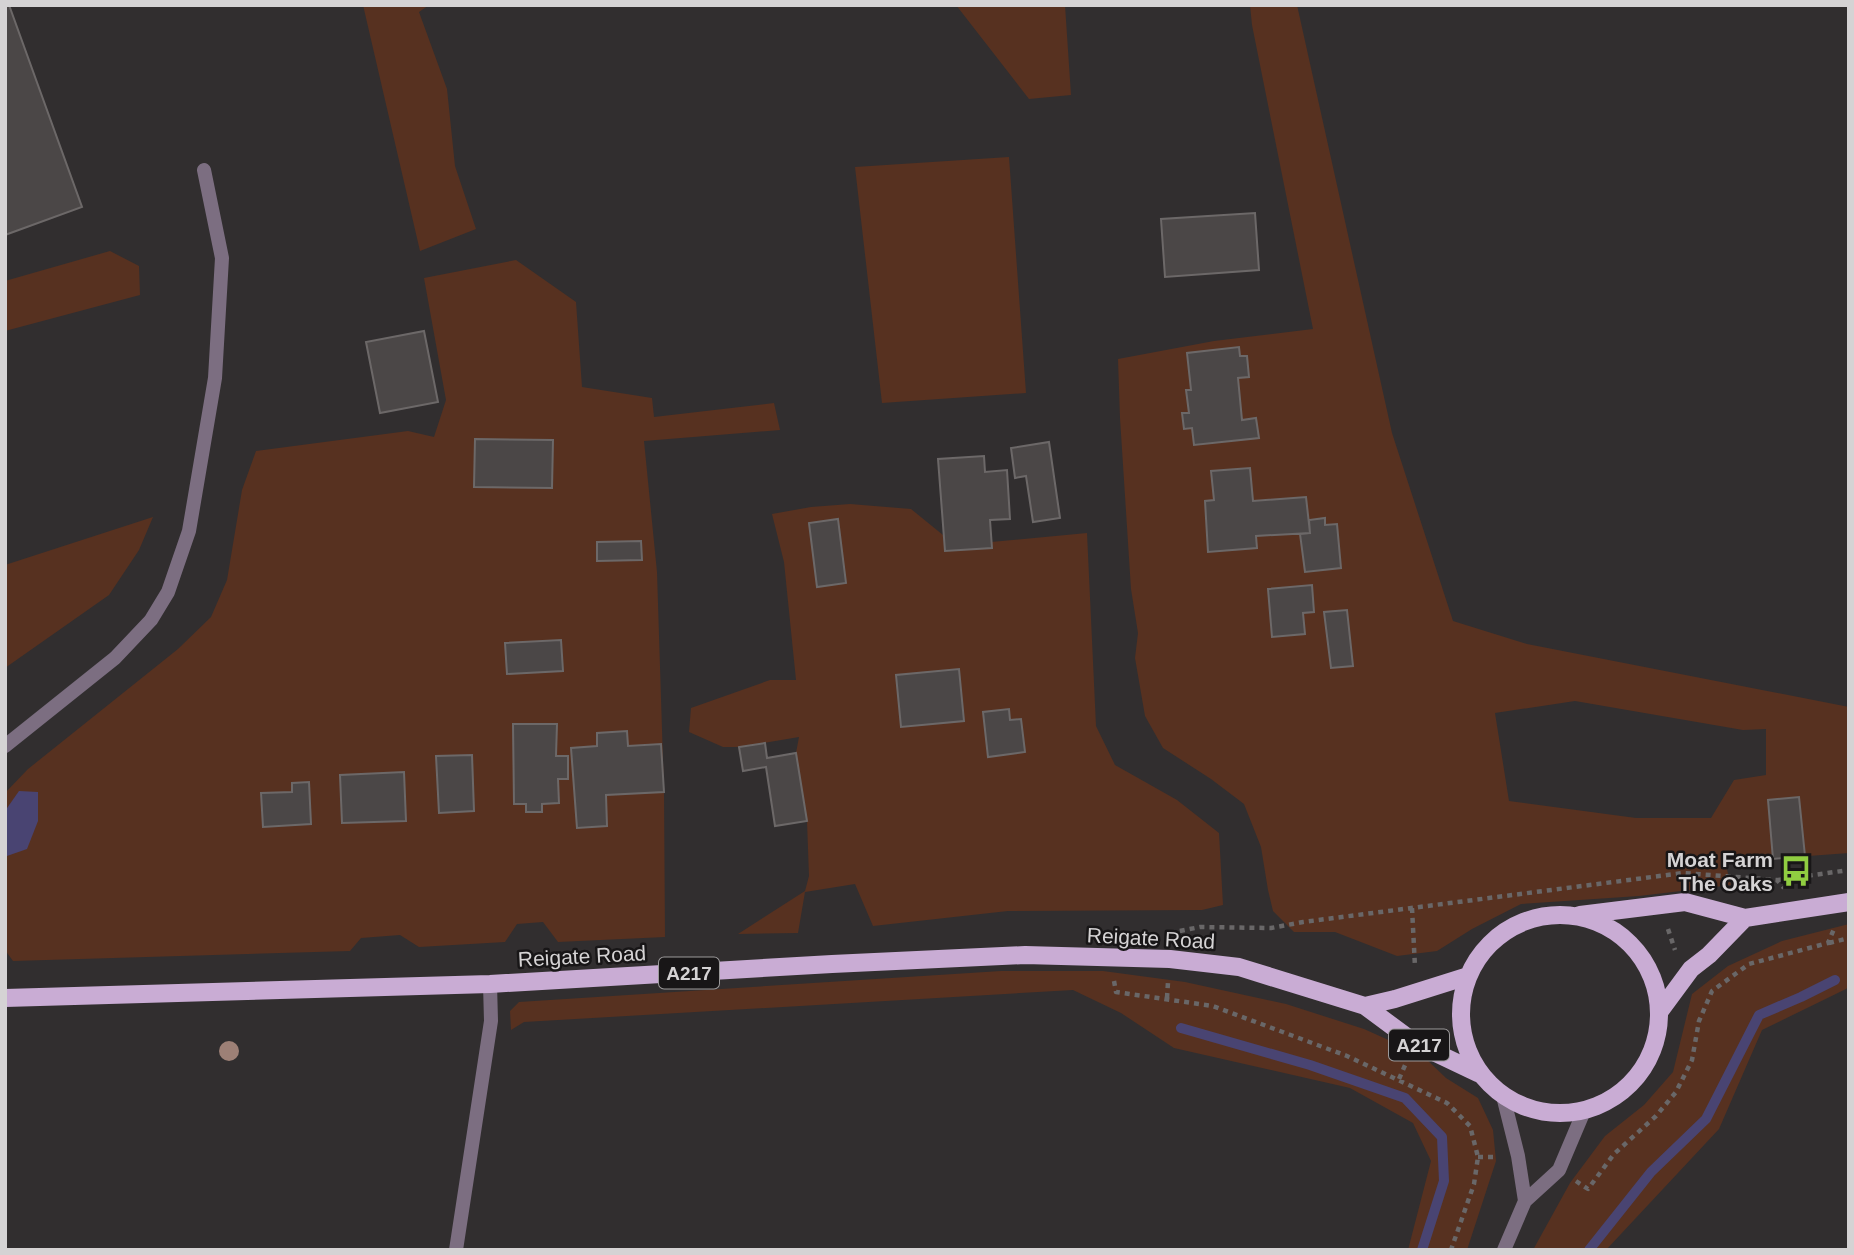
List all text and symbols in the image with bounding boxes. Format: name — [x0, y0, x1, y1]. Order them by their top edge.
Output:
place label: Moat Farm The Oaks — [1667, 848, 1773, 895]
bus stop icon: Moat Farm The Oaks — [1779, 854, 1813, 888]
street label: Reigate Road — [1086, 923, 1216, 953]
street label: Reigate Road — [517, 941, 647, 971]
road number: A217 — [659, 958, 719, 988]
road number: A217 — [1389, 1030, 1449, 1060]

